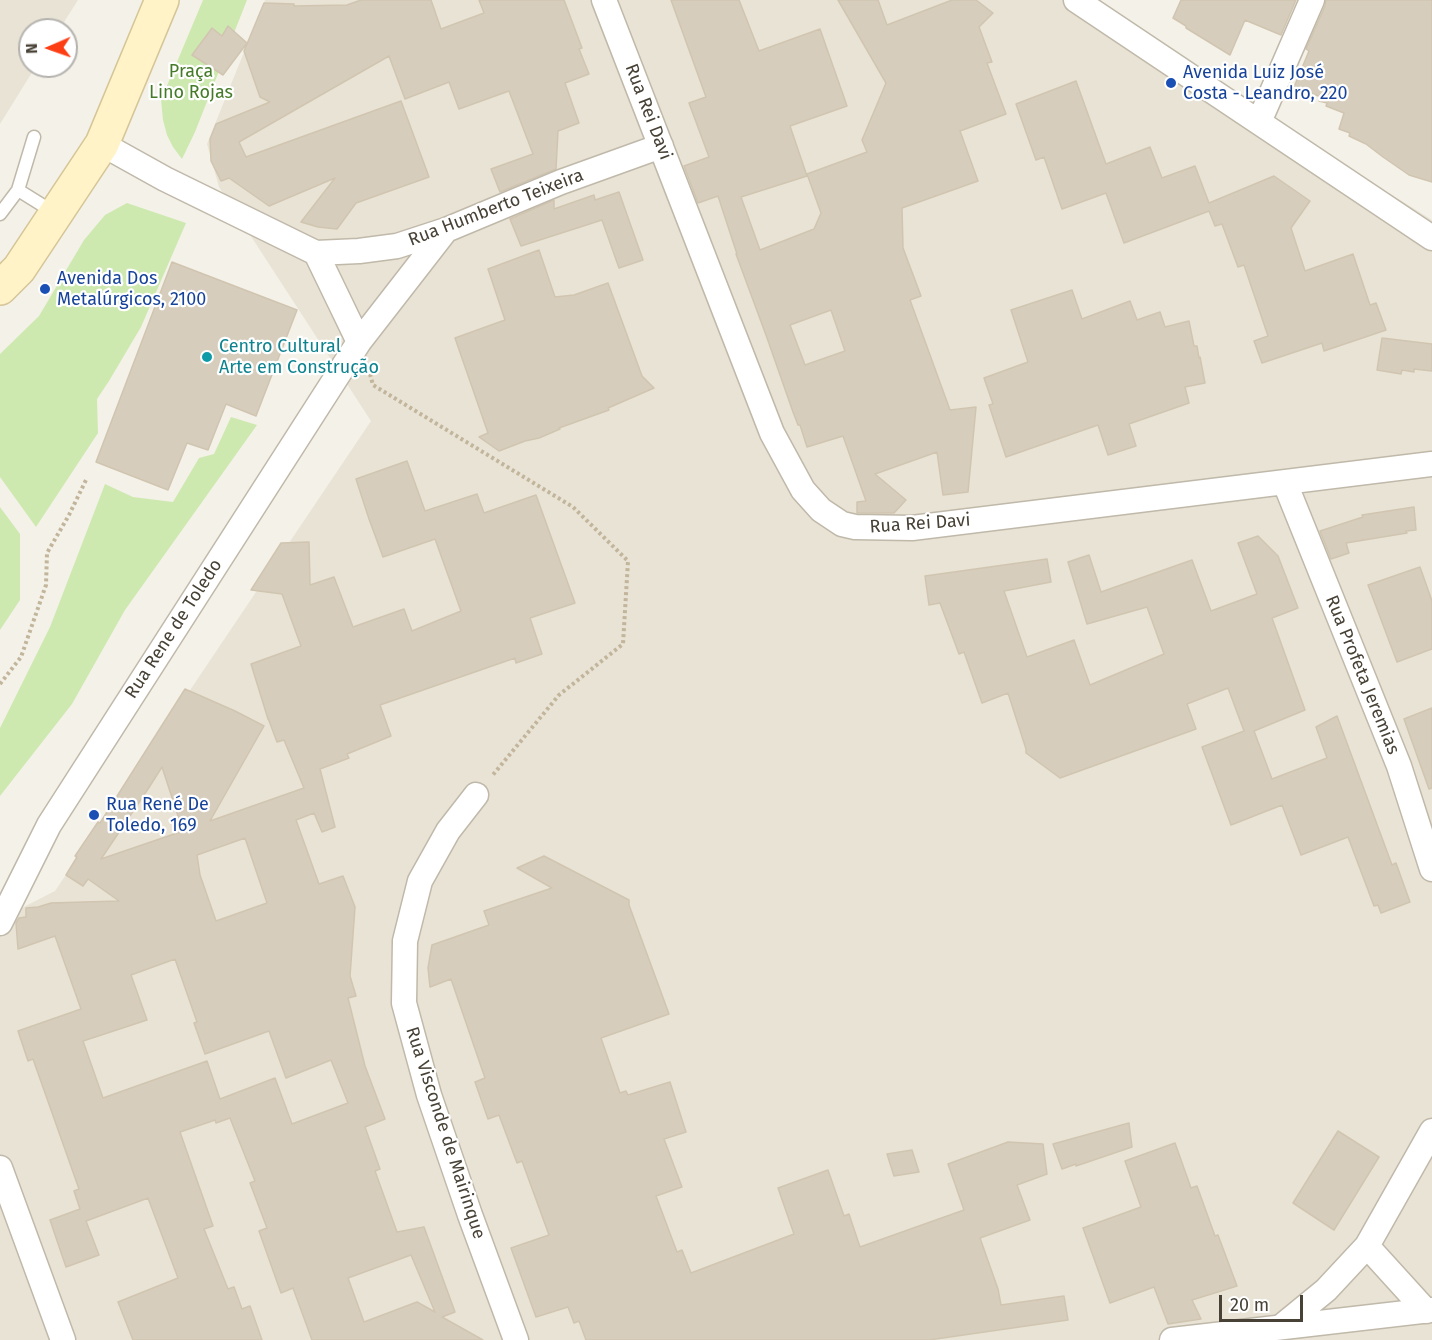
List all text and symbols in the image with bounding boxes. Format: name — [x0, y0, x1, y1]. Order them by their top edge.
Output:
north arrow — [18, 18, 78, 78]
text: N — [22, 43, 41, 54]
park label: Praça Lino Rojas — [149, 61, 233, 104]
street label: Rua Rei Davi — [620, 61, 676, 163]
place label: Avenida Luiz José Costa - Leandro, 220 — [1183, 62, 1348, 104]
marker: Avenida Luiz José Costa - Leandro, 220 — [1164, 76, 1178, 90]
street label: Rua Humberto Teixeira — [405, 165, 587, 251]
place label: Avenida Dos Metalúrgicos, 2100 — [57, 268, 206, 310]
marker: Avenida Dos Metalúrgicos, 2100 — [38, 282, 52, 296]
place label: Centro Cultural Arte em Construção — [219, 336, 379, 378]
marker: Centro Cultural Arte em Construção — [200, 350, 214, 364]
street label: Rua Rei Davi — [869, 510, 971, 538]
street label: Rua Rene de Toledo — [121, 555, 227, 703]
street label: Rua Profeta Jeremias — [1320, 592, 1404, 758]
place label: Rua René De Toledo, 169 — [106, 794, 209, 836]
marker: Rua René De Toledo, 169 — [87, 808, 101, 822]
street label: Rua Visconde de Mairinque — [400, 1024, 490, 1242]
scale bar — [1222, 1283, 1306, 1321]
text: 20 m — [1230, 1294, 1269, 1316]

